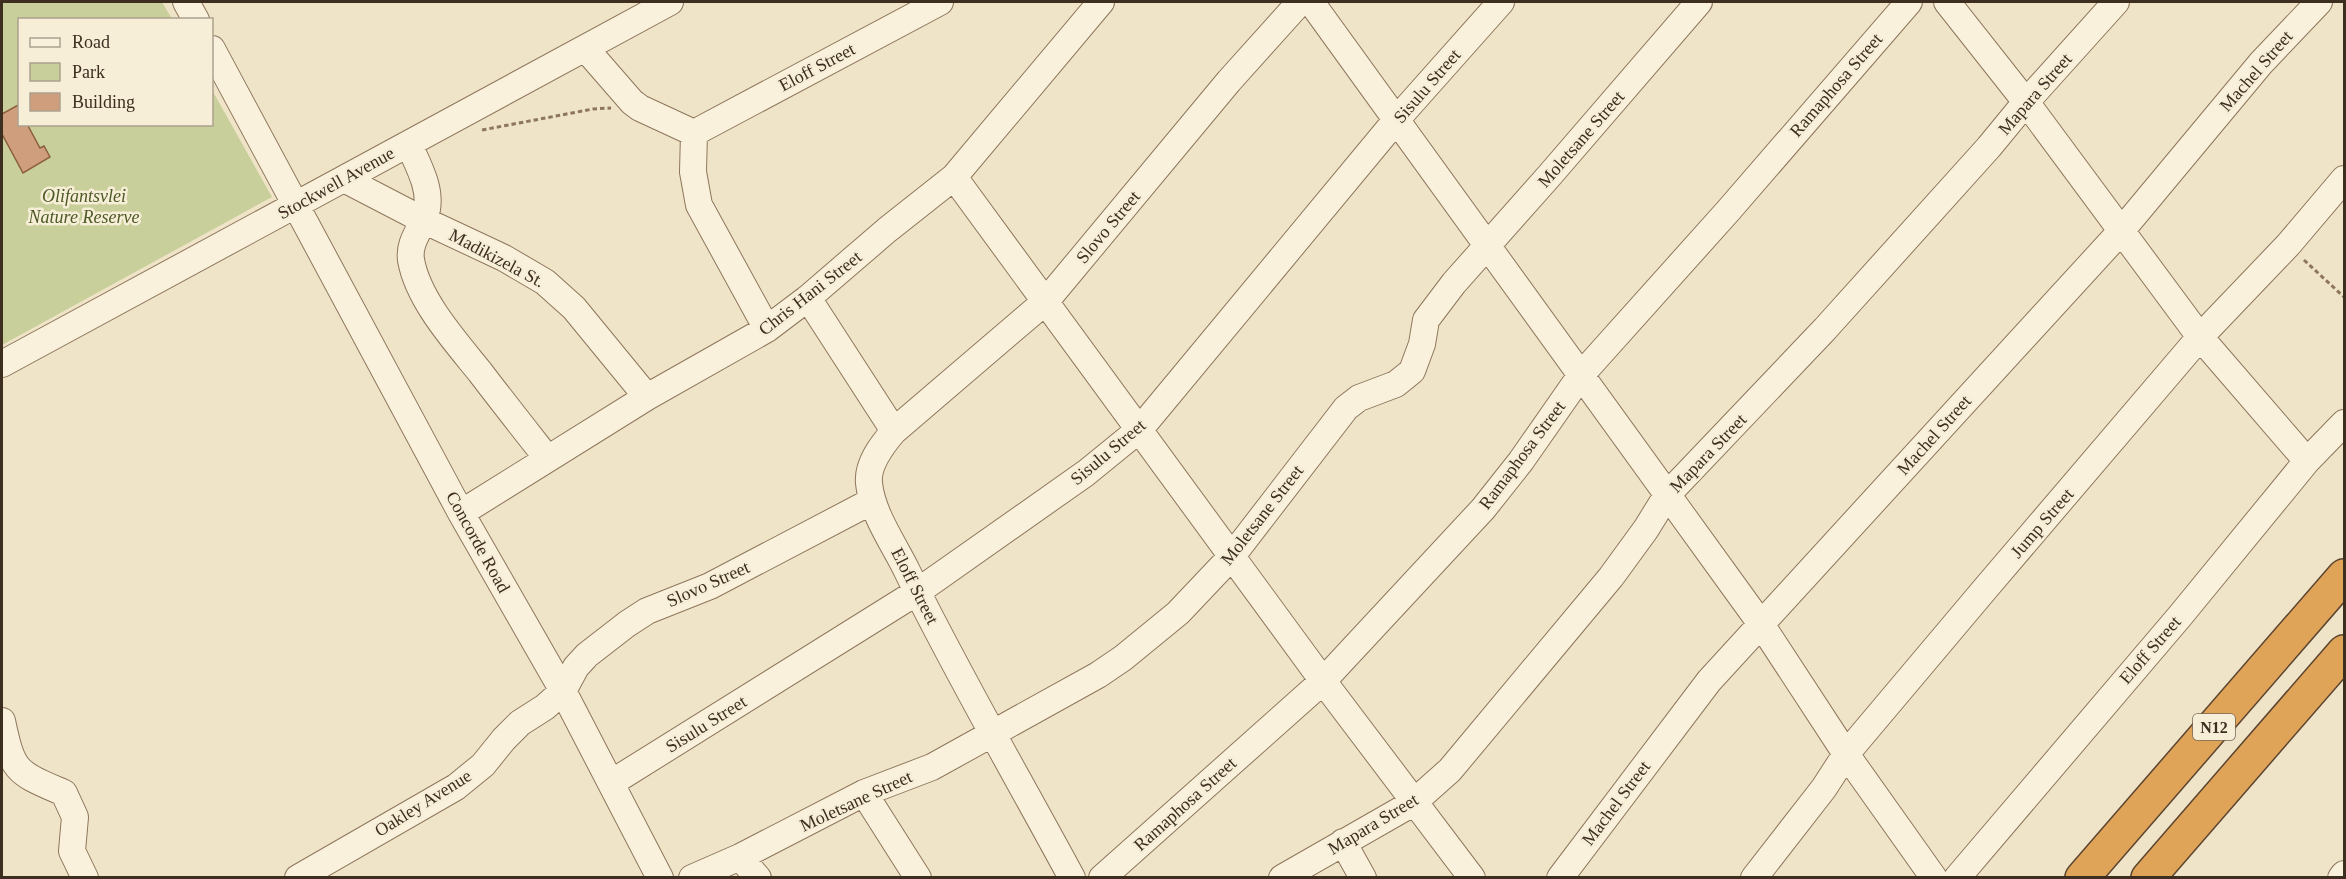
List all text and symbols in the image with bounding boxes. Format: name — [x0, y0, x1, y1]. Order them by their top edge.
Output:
legend — [18, 18, 213, 126]
street label: Machel Street — [2215, 27, 2297, 115]
street label: Ramaphosa Street — [1786, 29, 1886, 141]
text: Road — [72, 32, 110, 52]
street label: Eloff Street — [776, 39, 858, 95]
street label: Sisulu Street — [1389, 45, 1465, 127]
street label: Mapara Street — [1994, 49, 2076, 139]
text: Park — [72, 62, 105, 82]
street label: Moletsane Street — [1534, 87, 1628, 191]
text: Building — [72, 92, 135, 112]
street label: Stockwell Avenue — [274, 143, 398, 223]
park label: Olifantsvlei Nature Reserve — [28, 186, 139, 227]
street label: Slovo Street — [1072, 187, 1144, 267]
street label: Madikizela St. — [446, 225, 548, 291]
street label: Chris Hani Street — [755, 247, 865, 339]
street label: Machel Street — [1893, 391, 1975, 479]
street label: Ramaphosa Street — [1475, 397, 1569, 513]
street label: Mapara Street — [1666, 410, 1750, 496]
street label: Sisulu Street — [1067, 415, 1149, 489]
street label: Moletsane Street — [1217, 461, 1307, 569]
street label: Jump Street — [2006, 484, 2078, 562]
street label: Concorde Road — [442, 488, 514, 596]
street label: Eloff Street — [887, 544, 943, 628]
street label: Slovo Street — [664, 557, 752, 611]
street label: Eloff Street — [2115, 612, 2185, 688]
street label: Sisulu Street — [662, 691, 750, 757]
road number: N12 — [2193, 714, 2235, 740]
street label: Ramaphosa Street — [1130, 753, 1240, 855]
street label: Machel Street — [1578, 757, 1654, 849]
street label: Oakley Avenue — [371, 765, 475, 841]
street label: Moletsane Street — [797, 766, 915, 836]
street label: Mapara Street — [1324, 789, 1422, 859]

